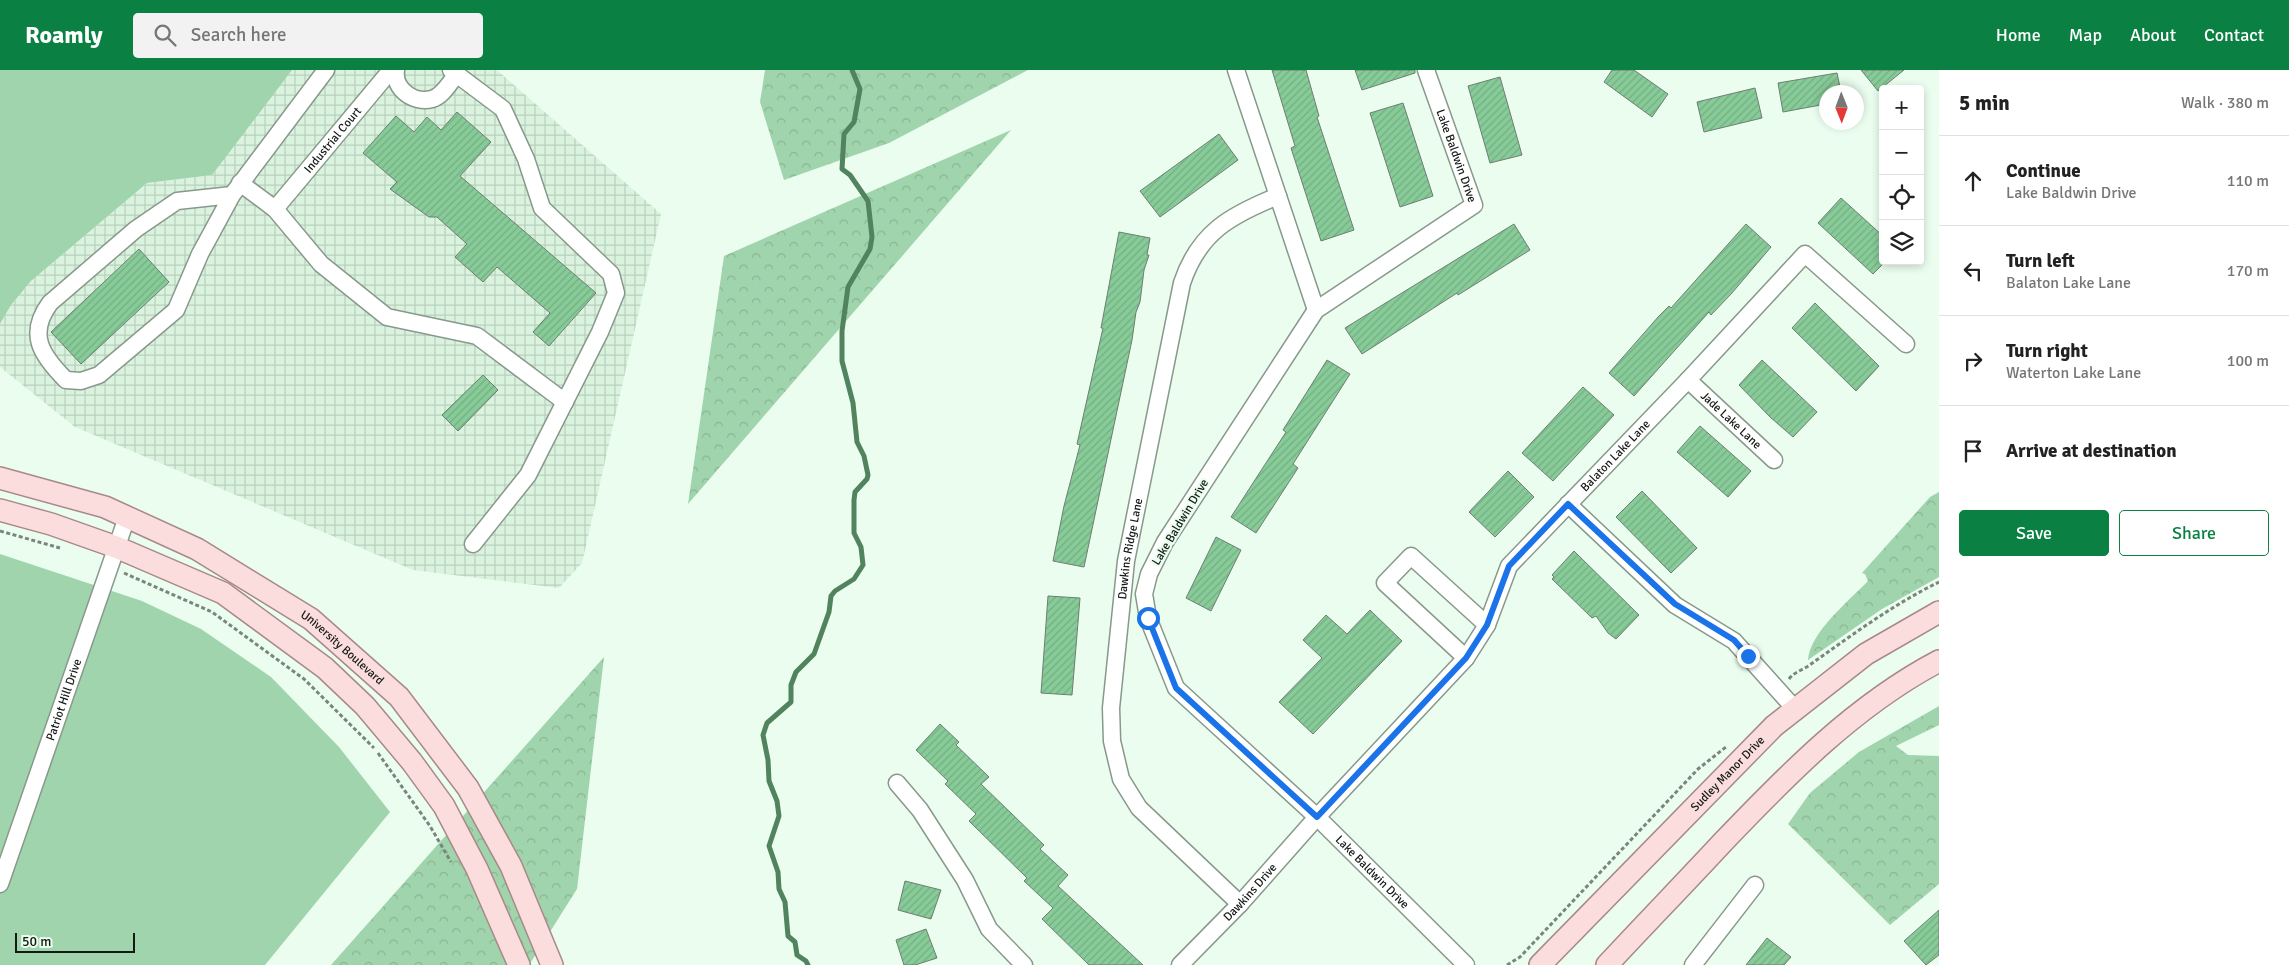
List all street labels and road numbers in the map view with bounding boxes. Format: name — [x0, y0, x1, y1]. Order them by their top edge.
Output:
street label: Industrial Court — [301, 104, 365, 176]
street label: Lake Baldwin Drive — [1433, 107, 1479, 205]
street label: Jade Lake Lane — [1697, 389, 1764, 452]
street label: Balaton Lake Lane — [1578, 417, 1654, 495]
street label: Lake Baldwin Drive — [1149, 476, 1212, 568]
street label: Dawkins Ridge Lane — [1115, 497, 1146, 600]
street label: University Boulevard — [298, 607, 387, 688]
street label: Patriot Hill Drive — [43, 657, 85, 743]
street label: Sudley Manor Drive — [1688, 733, 1768, 815]
street label: Lake Baldwin Drive — [1332, 832, 1412, 912]
street label: Dawkins Drive — [1220, 861, 1280, 925]

